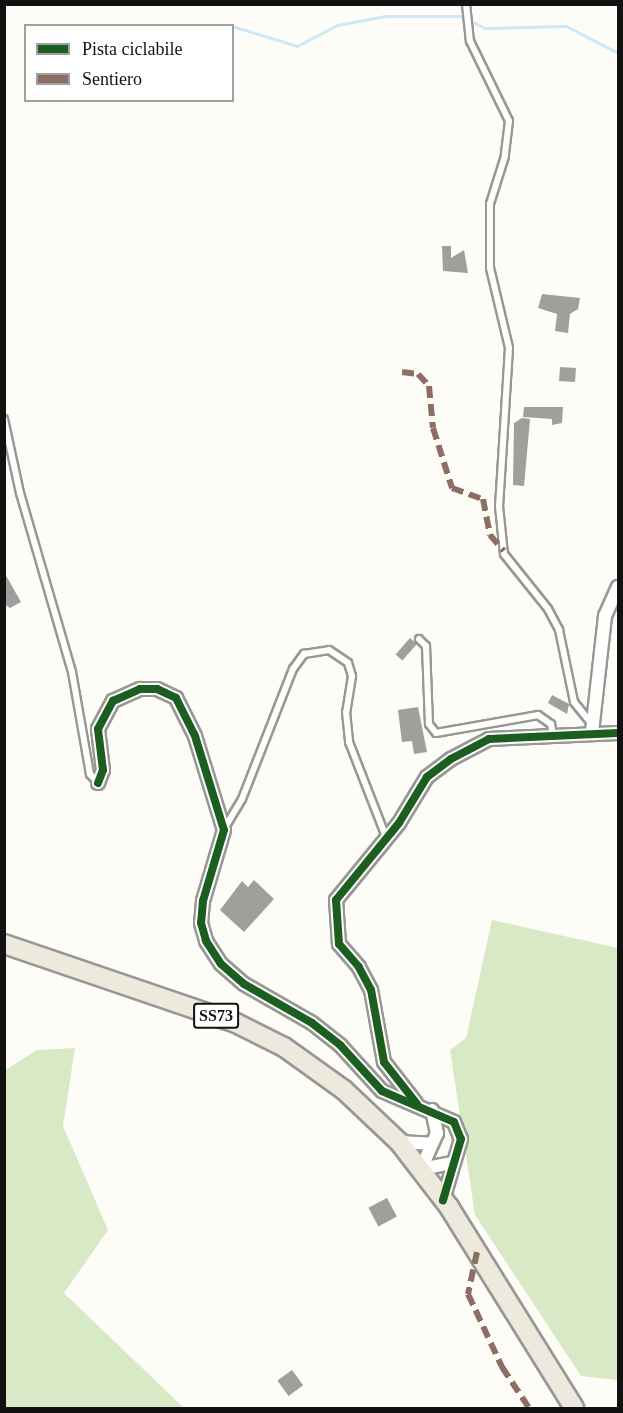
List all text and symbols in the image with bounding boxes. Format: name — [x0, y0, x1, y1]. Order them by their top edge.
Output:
legend — [24, 24, 234, 102]
text: Pista ciclabile — [82, 39, 182, 59]
text: Sentiero — [82, 69, 142, 89]
road number: SS73 — [192, 1003, 240, 1029]

